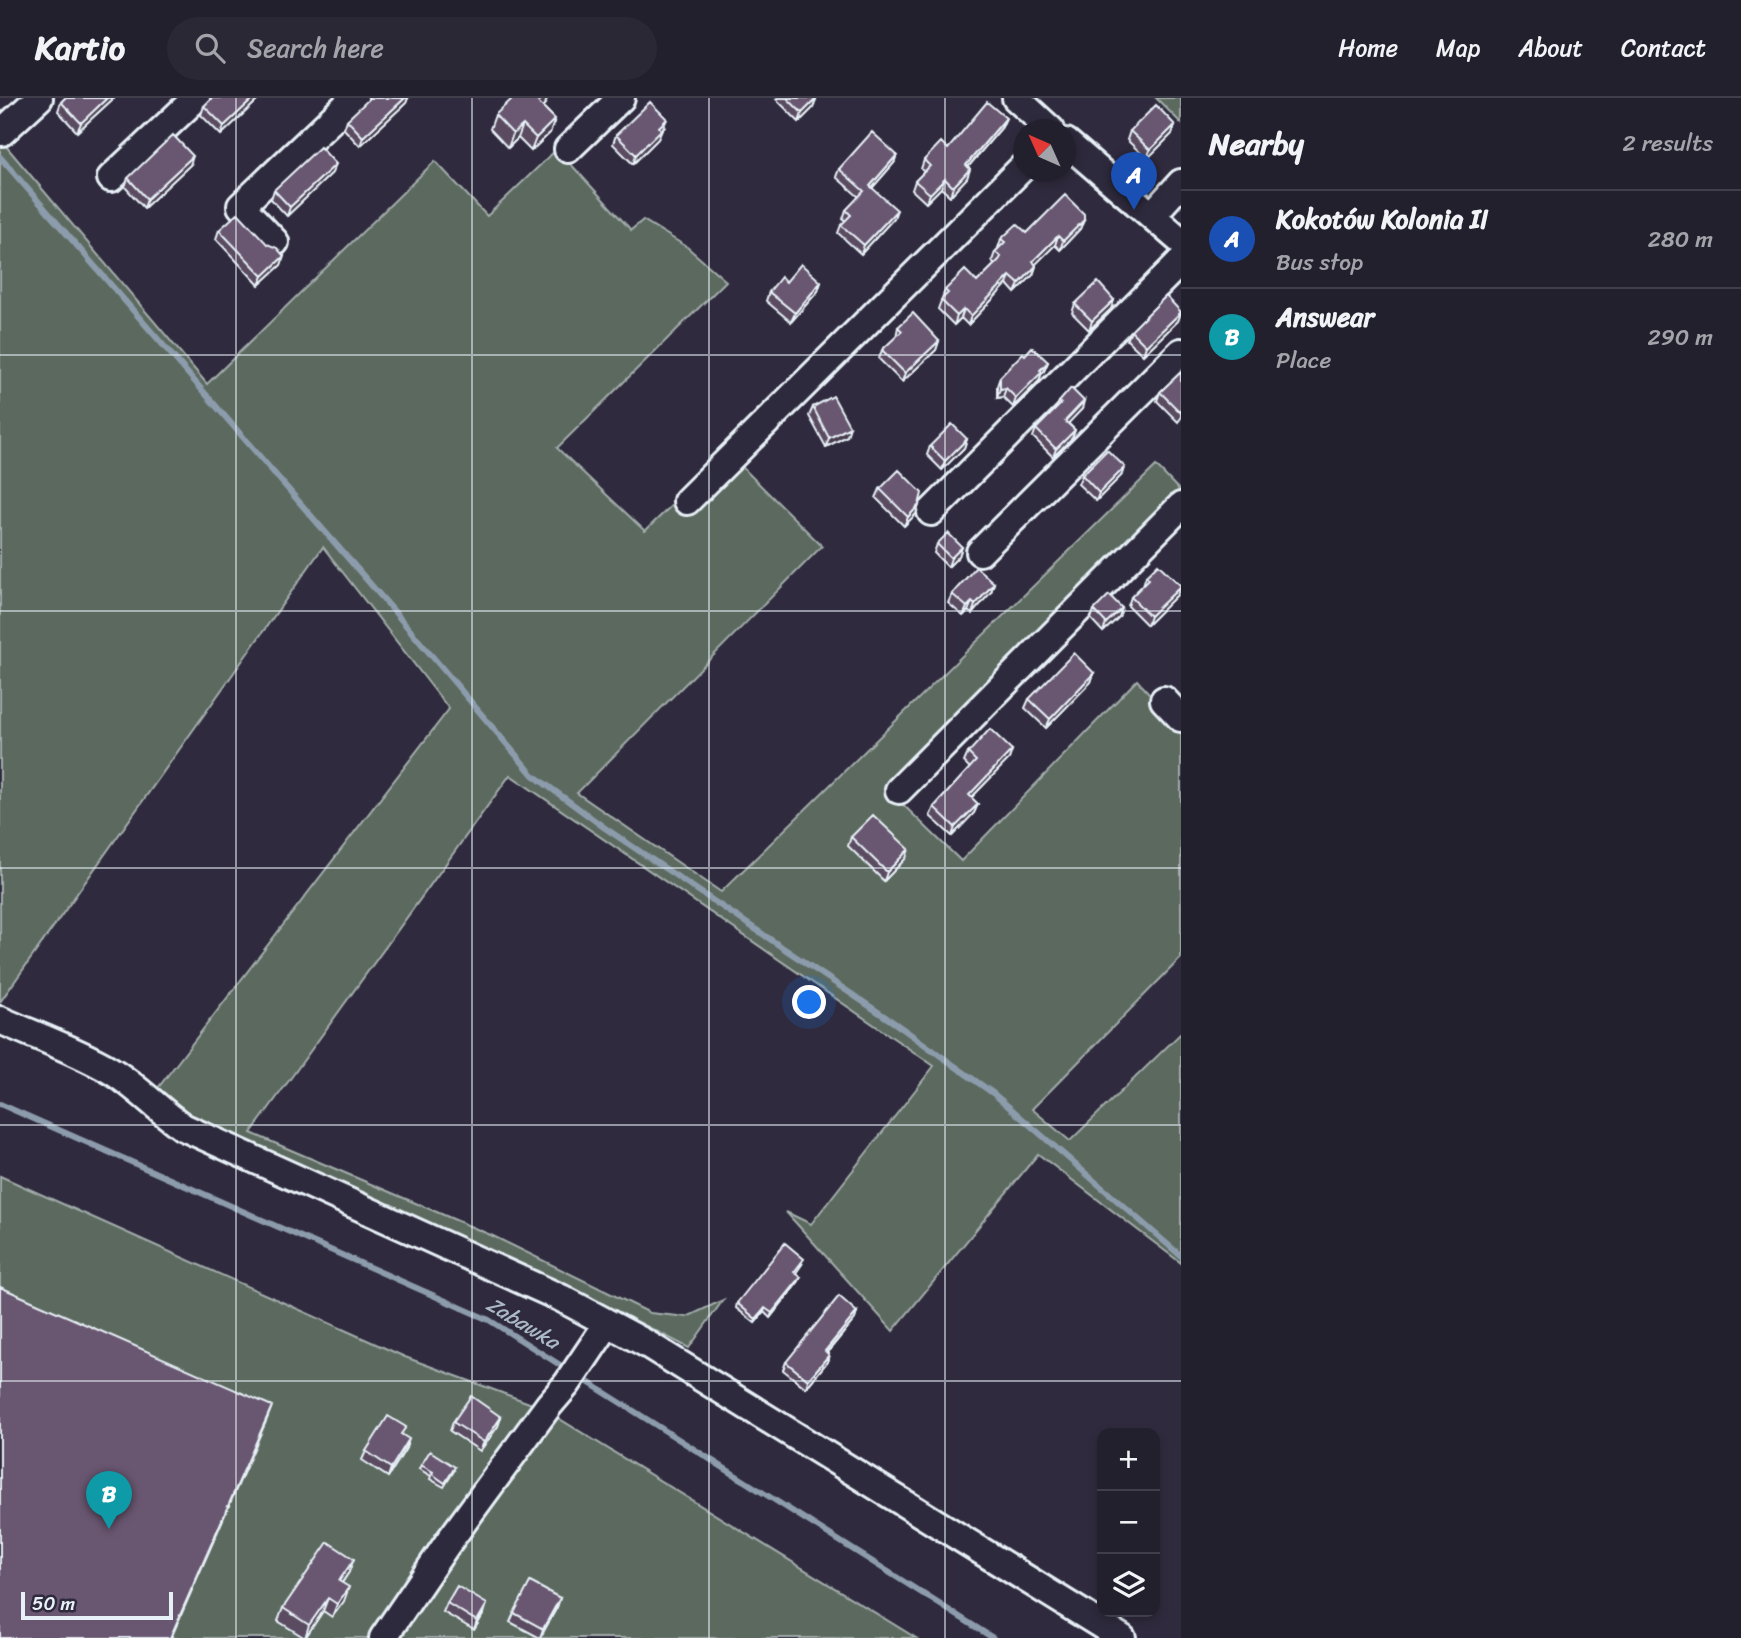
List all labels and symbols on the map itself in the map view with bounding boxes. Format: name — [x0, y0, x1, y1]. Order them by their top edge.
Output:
north arrow — [1013, 119, 1076, 182]
pin: A — [1111, 152, 1157, 210]
your location — [792, 985, 826, 1019]
water label: Zabawka — [479, 1286, 569, 1361]
pin: B — [86, 1471, 132, 1529]
scale bar — [21, 1589, 173, 1621]

